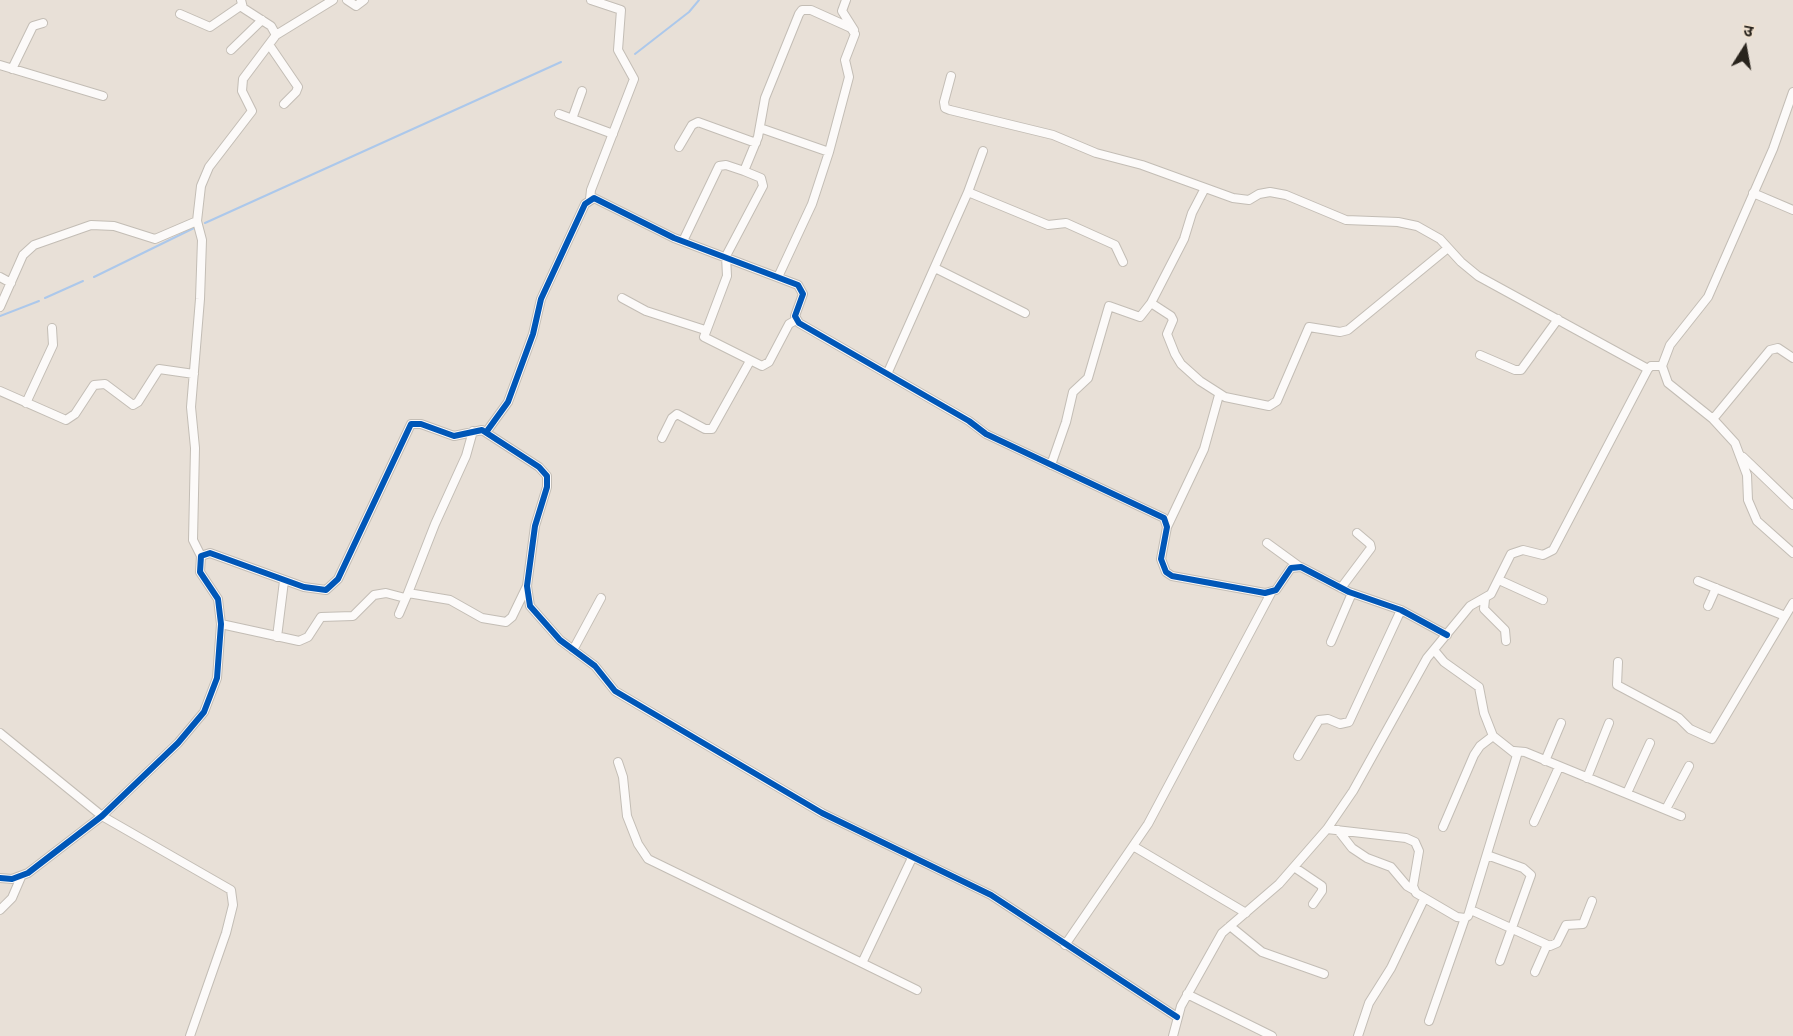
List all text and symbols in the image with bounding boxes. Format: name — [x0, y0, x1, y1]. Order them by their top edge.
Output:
north arrow — [1715, 18, 1775, 78]
text: उ — [1742, 18, 1755, 43]

